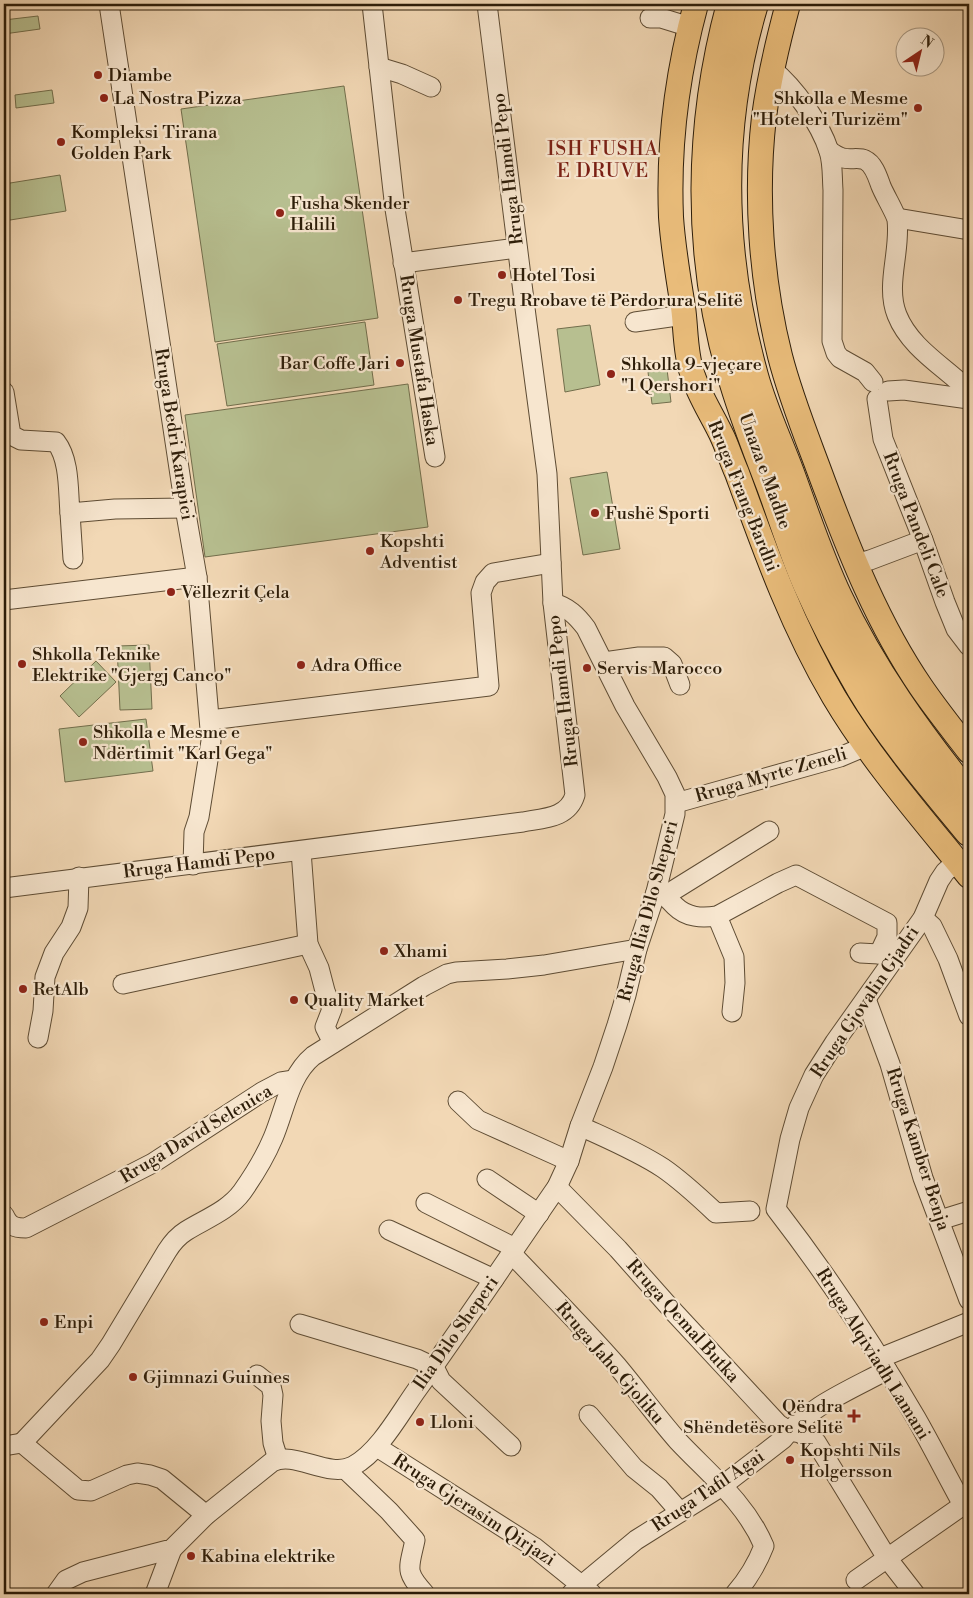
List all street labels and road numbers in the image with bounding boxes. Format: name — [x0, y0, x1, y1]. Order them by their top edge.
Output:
street label: Rruga Hamdi Pepo — [487, 92, 529, 246]
street label: Rruga Mustafa Haska — [394, 273, 444, 448]
street label: Rruga Bedri Karapici — [149, 346, 199, 522]
street label: Unaza e Madhe — [733, 410, 797, 532]
street label: Rruga Frang Bardhi — [702, 417, 784, 575]
street label: Rruga Pandeli Cale — [878, 449, 954, 601]
street label: Rruga Hamdi Pepo — [542, 614, 584, 768]
street label: Rruga Myrte Zeneli — [692, 742, 850, 808]
street label: Rruga Ilia Dilo Sheperi — [613, 818, 683, 1004]
street label: Rruga Hamdi Pepo — [122, 842, 276, 884]
street label: Rruga Gjovalin Gjadri — [806, 922, 924, 1082]
street label: Rruga Kamber Benja — [881, 1065, 956, 1234]
street label: Rruga David Selenica — [116, 1079, 277, 1189]
street label: Rruga Qemal Butka — [621, 1254, 745, 1388]
street label: Rruga Alqiviadh Lamani — [811, 1264, 935, 1444]
street label: Ilia Dilo Sheperi — [408, 1272, 504, 1394]
street label: Rruga Jaho Gjoliku — [550, 1297, 670, 1430]
street label: Rruga Tafil Agai — [647, 1445, 769, 1537]
street label: Rruga Gjerasim Qirjazi — [388, 1449, 560, 1571]

